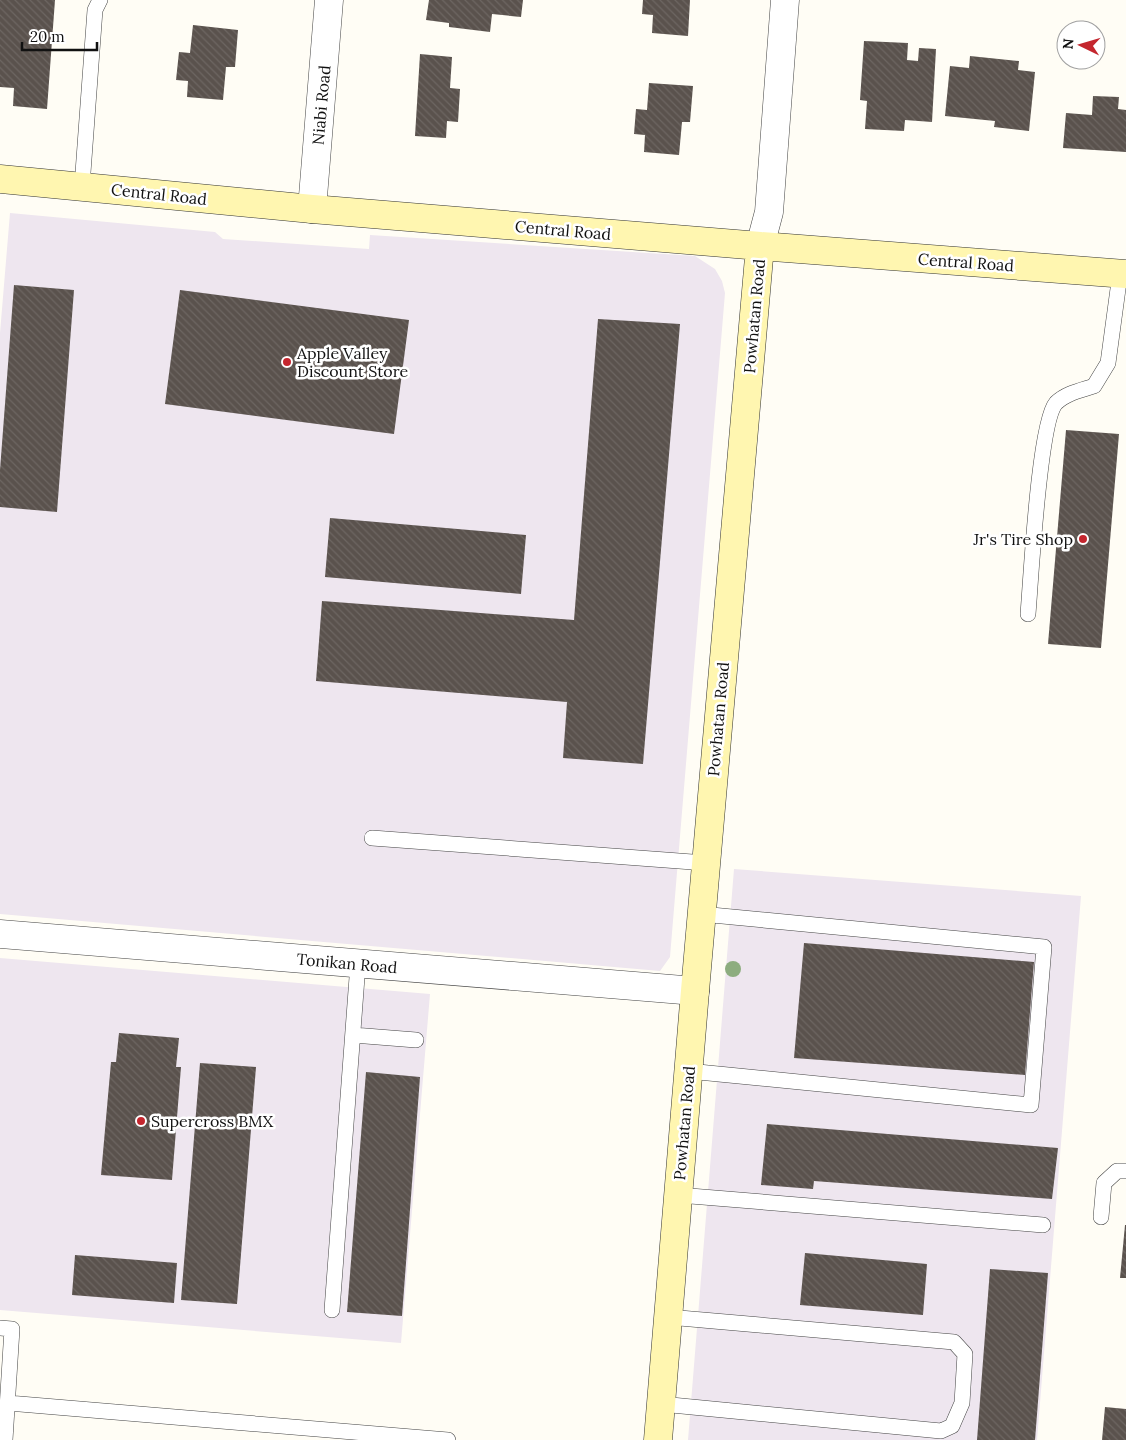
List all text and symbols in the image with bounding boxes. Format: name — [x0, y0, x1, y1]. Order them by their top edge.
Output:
scale bar — [22, 20, 98, 52]
north arrow — [1056, 20, 1106, 70]
text: 20 m — [30, 27, 65, 46]
text: N — [1059, 38, 1078, 50]
street label: Niabi Road — [308, 64, 334, 146]
street label: Central Road — [110, 179, 208, 209]
street label: Central Road — [514, 216, 612, 244]
street label: Central Road — [917, 249, 1015, 275]
street label: Powhatan Road — [739, 258, 769, 374]
place label: Apple Valley Discount Store — [296, 343, 409, 381]
marker: Apple Valley Discount Store — [281, 356, 293, 368]
place label: Jr's Tire Shop — [972, 529, 1073, 549]
marker: Jr's Tire Shop — [1077, 533, 1089, 545]
street label: Powhatan Road — [703, 661, 733, 777]
street label: Tonikan Road — [296, 949, 399, 977]
street label: Powhatan Road — [669, 1065, 699, 1181]
place label: Supercross BMX — [151, 1111, 274, 1131]
marker: Supercross BMX — [135, 1115, 147, 1127]

